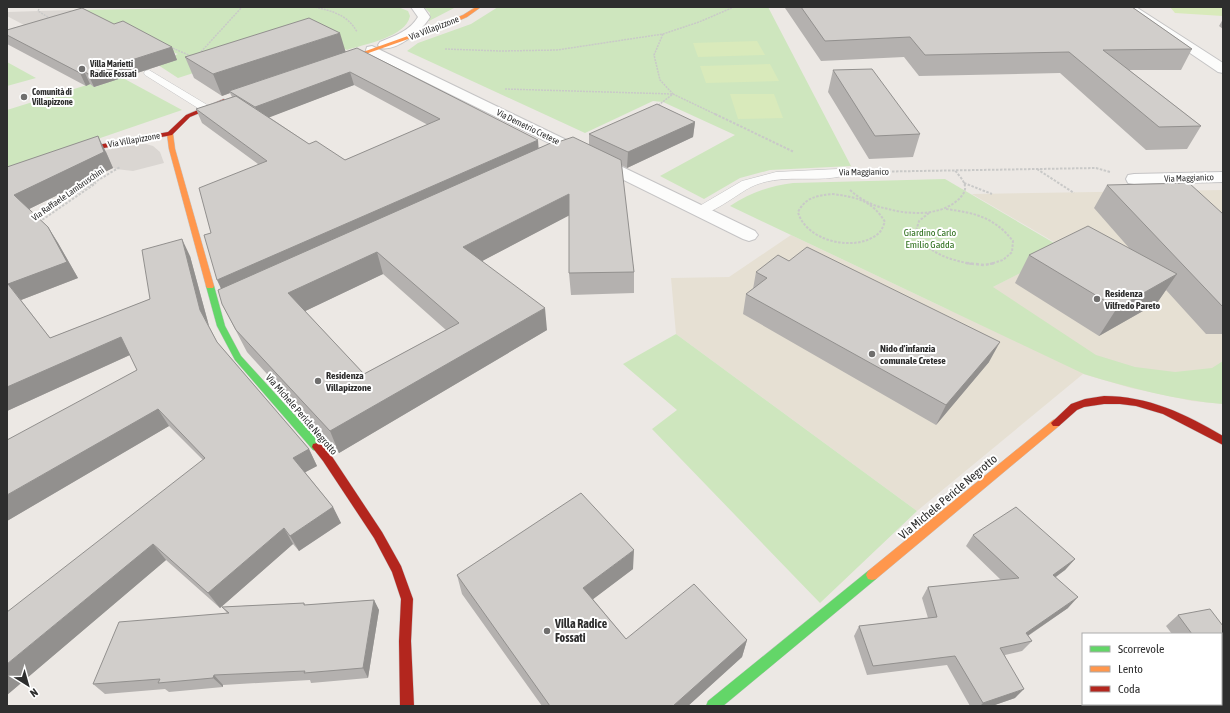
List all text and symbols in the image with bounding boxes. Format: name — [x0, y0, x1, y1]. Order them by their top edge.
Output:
street label: Via Villapizzone — [408, 14, 460, 42]
place label: Villa Marietti Radice Fossati — [89, 59, 137, 79]
marker: Villa Marietti Radice Fossati — [77, 64, 87, 74]
place label: Comunità di Villapizzone — [31, 87, 73, 107]
marker: Comunità di Villapizzone — [19, 92, 29, 102]
street label: Via Demetrio Cretese — [495, 107, 561, 147]
street label: Via Villapizzone — [107, 130, 161, 150]
street label: Via Raffaele Lambruschini — [30, 165, 106, 223]
street label: Via Maggianico — [839, 167, 889, 177]
street label: Via Maggianico — [1164, 172, 1214, 184]
park label: Giardino Carlo Emilio Gadda — [904, 227, 957, 250]
place label: Residenza Vilfredo Pareto — [1104, 288, 1160, 311]
marker: Residenza Vilfredo Pareto — [1092, 294, 1102, 304]
place label: Nido d'infanzia comunale Cretese — [880, 343, 946, 366]
marker: Nido d'infanzia comunale Cretese — [867, 349, 877, 359]
place label: Residenza Villapizzone — [325, 370, 372, 393]
street label: Via Michele Pericle Negrotto — [264, 372, 340, 457]
marker: Residenza Villapizzone — [313, 376, 323, 386]
street label: Via Michele Pericle Negrotto — [896, 452, 1000, 542]
place label: Villa Radice Fossati — [554, 617, 608, 645]
marker: Villa Radice Fossati — [542, 626, 552, 636]
legend — [1082, 633, 1222, 705]
text: Scorrevole — [1118, 642, 1165, 656]
text: Lento — [1118, 662, 1143, 676]
north arrow — [8, 665, 48, 705]
text: Coda — [1118, 682, 1140, 696]
text: N — [28, 686, 40, 700]

